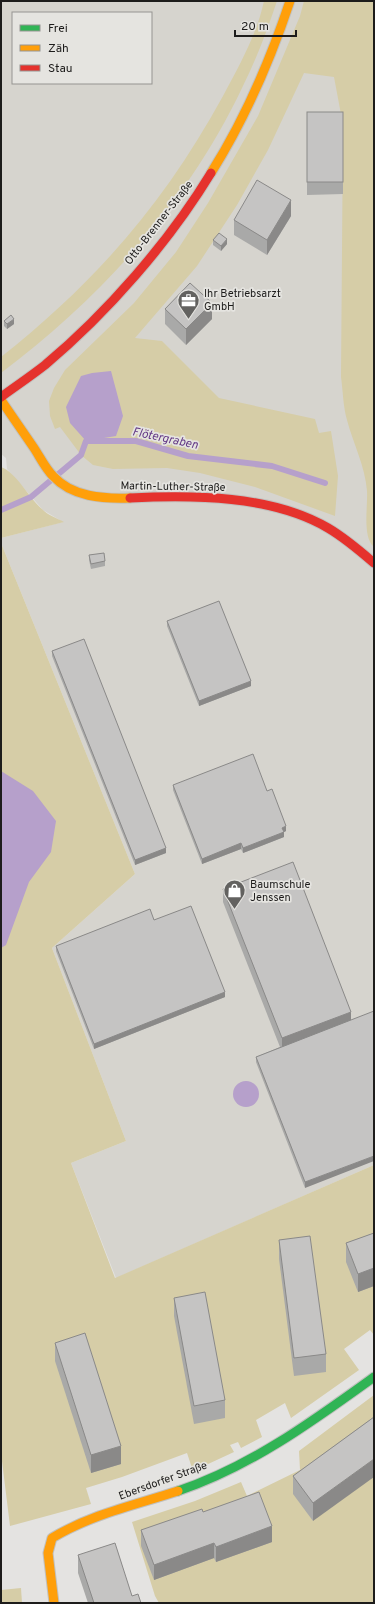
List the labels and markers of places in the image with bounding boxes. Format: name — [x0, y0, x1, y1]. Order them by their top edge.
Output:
office icon: Ihr Betriebsarzt GmbH — [176, 287, 202, 320]
place label: Ihr Betriebsarzt GmbH — [204, 287, 281, 314]
shop icon: Baumschule Jenssen — [221, 878, 247, 911]
place label: Baumschule Jenssen — [250, 878, 311, 905]

